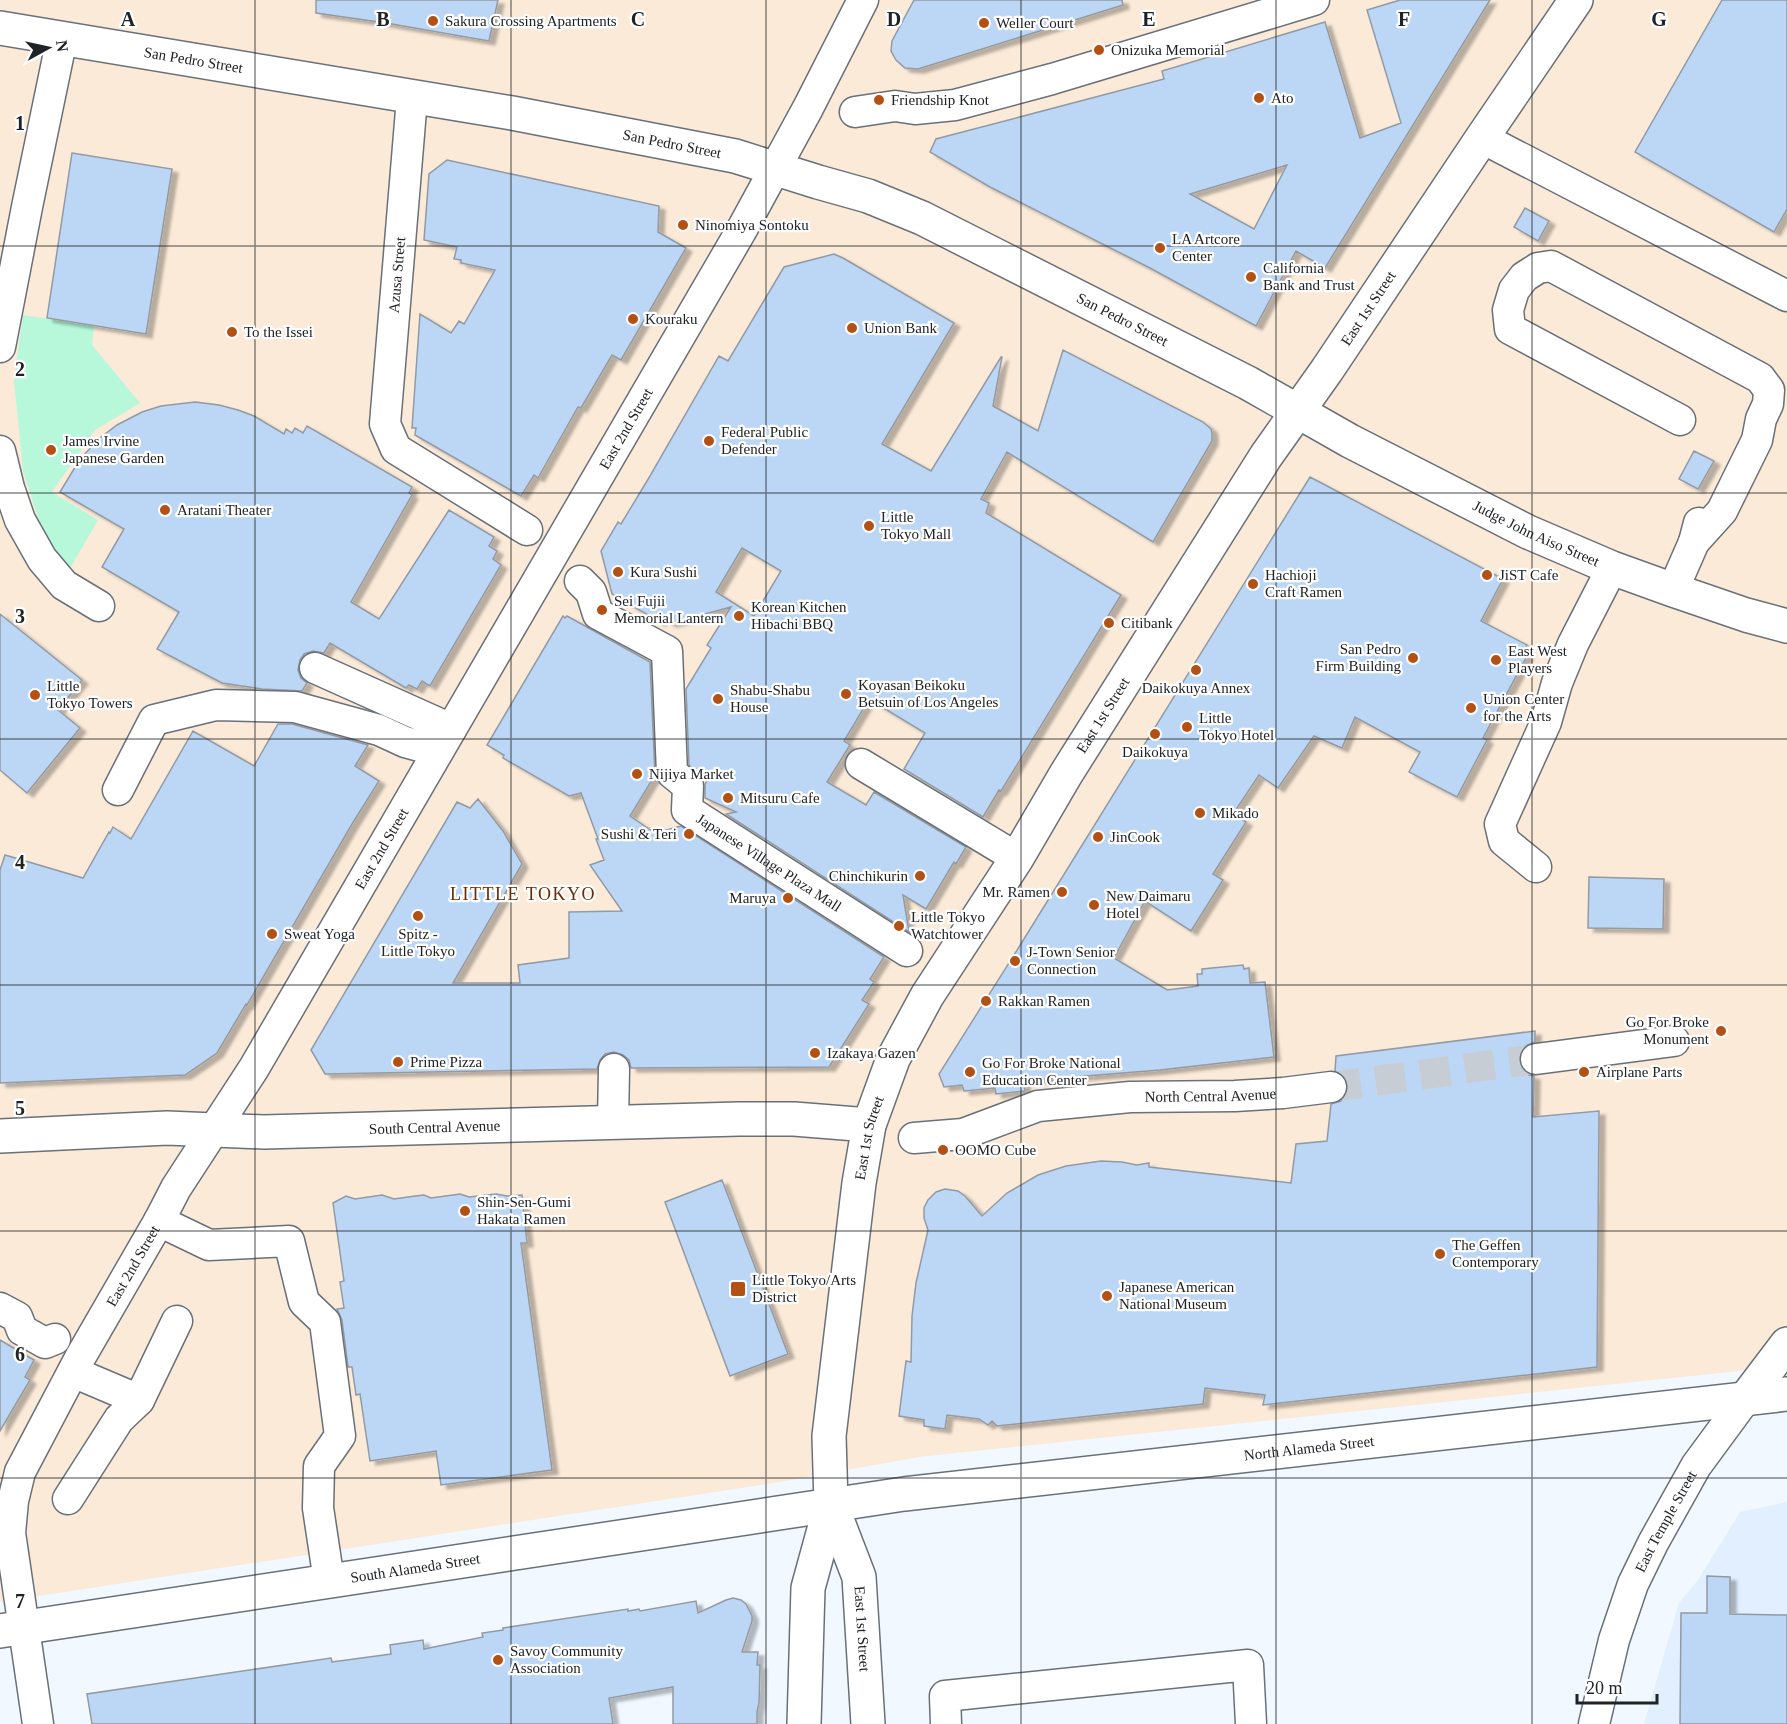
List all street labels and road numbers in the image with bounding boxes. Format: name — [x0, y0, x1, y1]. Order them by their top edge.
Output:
street label: San Pedro Street — [143, 44, 245, 76]
street label: San Pedro Street — [621, 127, 723, 161]
street label: Azusa Street — [386, 236, 408, 314]
street label: East 1st Street — [1338, 267, 1399, 348]
street label: San Pedro Street — [1074, 290, 1171, 350]
street label: East 2nd Street — [596, 385, 656, 472]
street label: Judge John Aiso Street — [1470, 497, 1602, 570]
street label: East 1st Street — [1073, 674, 1133, 756]
street label: East 2nd Street — [352, 805, 412, 892]
street label: Japanese Village Plaza Mall — [694, 810, 844, 915]
street label: North Central Avenue — [1145, 1085, 1277, 1105]
street label: East 1st Street — [852, 1093, 887, 1181]
street label: South Central Avenue — [369, 1118, 501, 1137]
street label: East 2nd Street — [103, 1222, 163, 1309]
street label: North Alameda Street — [1243, 1433, 1376, 1463]
street label: East Temple Street — [1632, 1467, 1700, 1575]
street label: South Alameda Street — [349, 1550, 482, 1586]
street label: East 1st Street — [852, 1585, 873, 1673]

